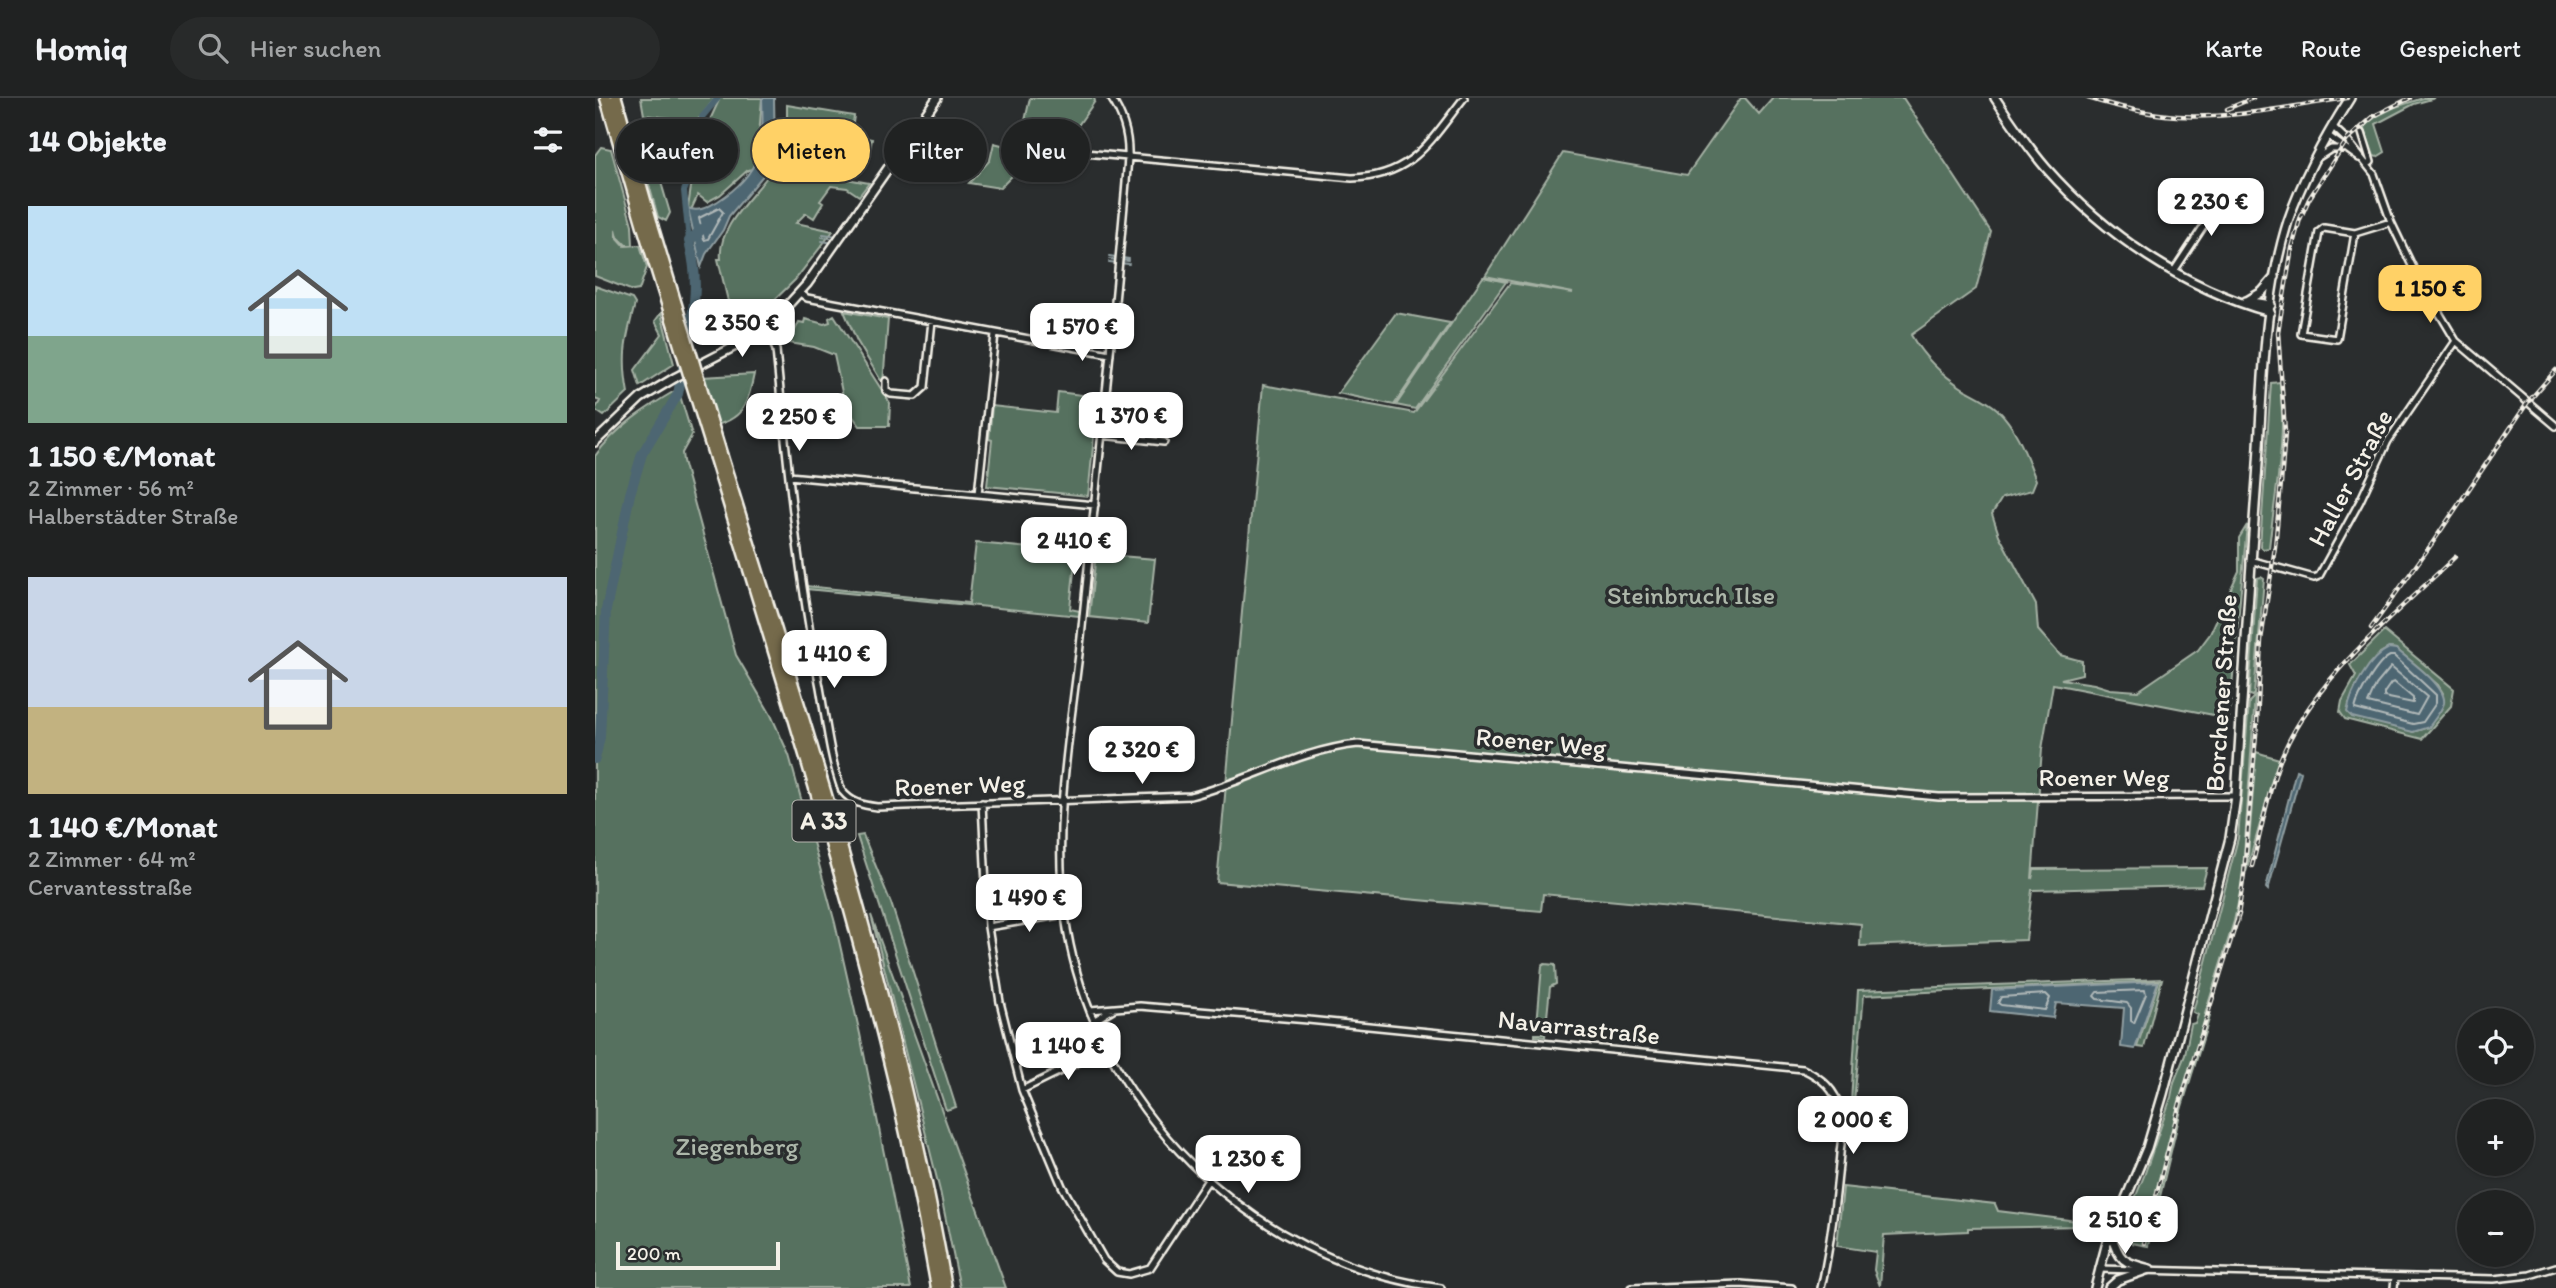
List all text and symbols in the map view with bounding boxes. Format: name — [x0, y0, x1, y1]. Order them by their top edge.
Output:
search box — [170, 17, 660, 80]
text: Homiq — [35, 29, 128, 68]
icon: search — [194, 29, 232, 67]
text: Hier suchen — [250, 32, 381, 64]
text: Karte — [2205, 34, 2263, 63]
text: Route — [2301, 34, 2361, 63]
text: Gespeichert — [2399, 34, 2521, 63]
chip: Kaufen — [616, 119, 738, 182]
chip: Mieten — [752, 119, 870, 182]
chip: Filter — [884, 119, 987, 182]
chip: Neu — [1001, 119, 1090, 182]
icon: filters — [529, 121, 567, 159]
text: 14 Objekte — [28, 122, 167, 159]
pin: 2 230 € — [2146, 178, 2276, 238]
text: 2 230 € — [2174, 187, 2248, 215]
icon: home — [235, 251, 361, 377]
pin: 1 150 € — [2365, 266, 2495, 325]
text: 1 150 € — [2394, 274, 2466, 302]
pin: 2 350 € — [677, 300, 807, 359]
pin: 1 570 € — [1017, 303, 1147, 363]
text: 2 350 € — [705, 308, 779, 336]
text: 1 570 € — [1046, 312, 1118, 340]
pin: 1 370 € — [1066, 392, 1196, 452]
pin: 2 250 € — [734, 394, 864, 453]
text: 1 370 € — [1095, 401, 1167, 429]
text: 2 250 € — [762, 402, 836, 430]
street label: Haller Straße — [2300, 404, 2400, 552]
text: 1 150 €/Monat — [28, 437, 215, 474]
text: 2 Zimmer · 56 m² — [28, 474, 194, 502]
text: Halberstädter Straße — [28, 502, 238, 530]
pin: 2 410 € — [1009, 518, 1139, 577]
text: 2 410 € — [1037, 526, 1111, 554]
park label: Steinbruch Ilse — [1607, 579, 1775, 611]
street label: Borchener Straße — [2198, 593, 2244, 793]
icon: home — [235, 622, 361, 748]
pin: 1 410 € — [769, 630, 899, 690]
text: 1 410 € — [798, 639, 870, 667]
street label: Roener Weg — [1474, 720, 1608, 764]
pin: 2 320 € — [1077, 726, 1207, 786]
text: 2 320 € — [1105, 735, 1179, 763]
street label: Roener Weg — [2038, 761, 2170, 793]
street label: Roener Weg — [894, 767, 1027, 803]
road number: A 33 — [793, 800, 855, 842]
text: 1 140 €/Monat — [28, 808, 217, 845]
text: 2 Zimmer · 64 m² — [28, 845, 196, 873]
text: Cervantesstraße — [28, 873, 193, 901]
pin: 1 490 € — [964, 874, 1094, 934]
text: 1 490 € — [992, 883, 1066, 911]
street label: Navarrastraße — [1496, 1003, 1662, 1051]
map controls — [2457, 1008, 2534, 1267]
button: locate — [2457, 1008, 2534, 1085]
pin: 1 140 € — [1003, 1023, 1133, 1082]
text: 1 140 € — [1032, 1031, 1104, 1059]
pin: 2 000 € — [1788, 1096, 1918, 1156]
button: + — [2457, 1099, 2534, 1176]
text: 2 000 € — [1814, 1105, 1892, 1133]
park label: Ziegenberg — [675, 1130, 799, 1162]
pin: 1 230 € — [1183, 1136, 1313, 1195]
text: 1 230 € — [1212, 1144, 1284, 1172]
button: − — [2457, 1190, 2534, 1267]
pin: 2 510 € — [2060, 1196, 2190, 1256]
text: 2 510 € — [2089, 1205, 2161, 1233]
scale bar — [616, 1239, 781, 1271]
text: 200 m — [627, 1242, 681, 1265]

